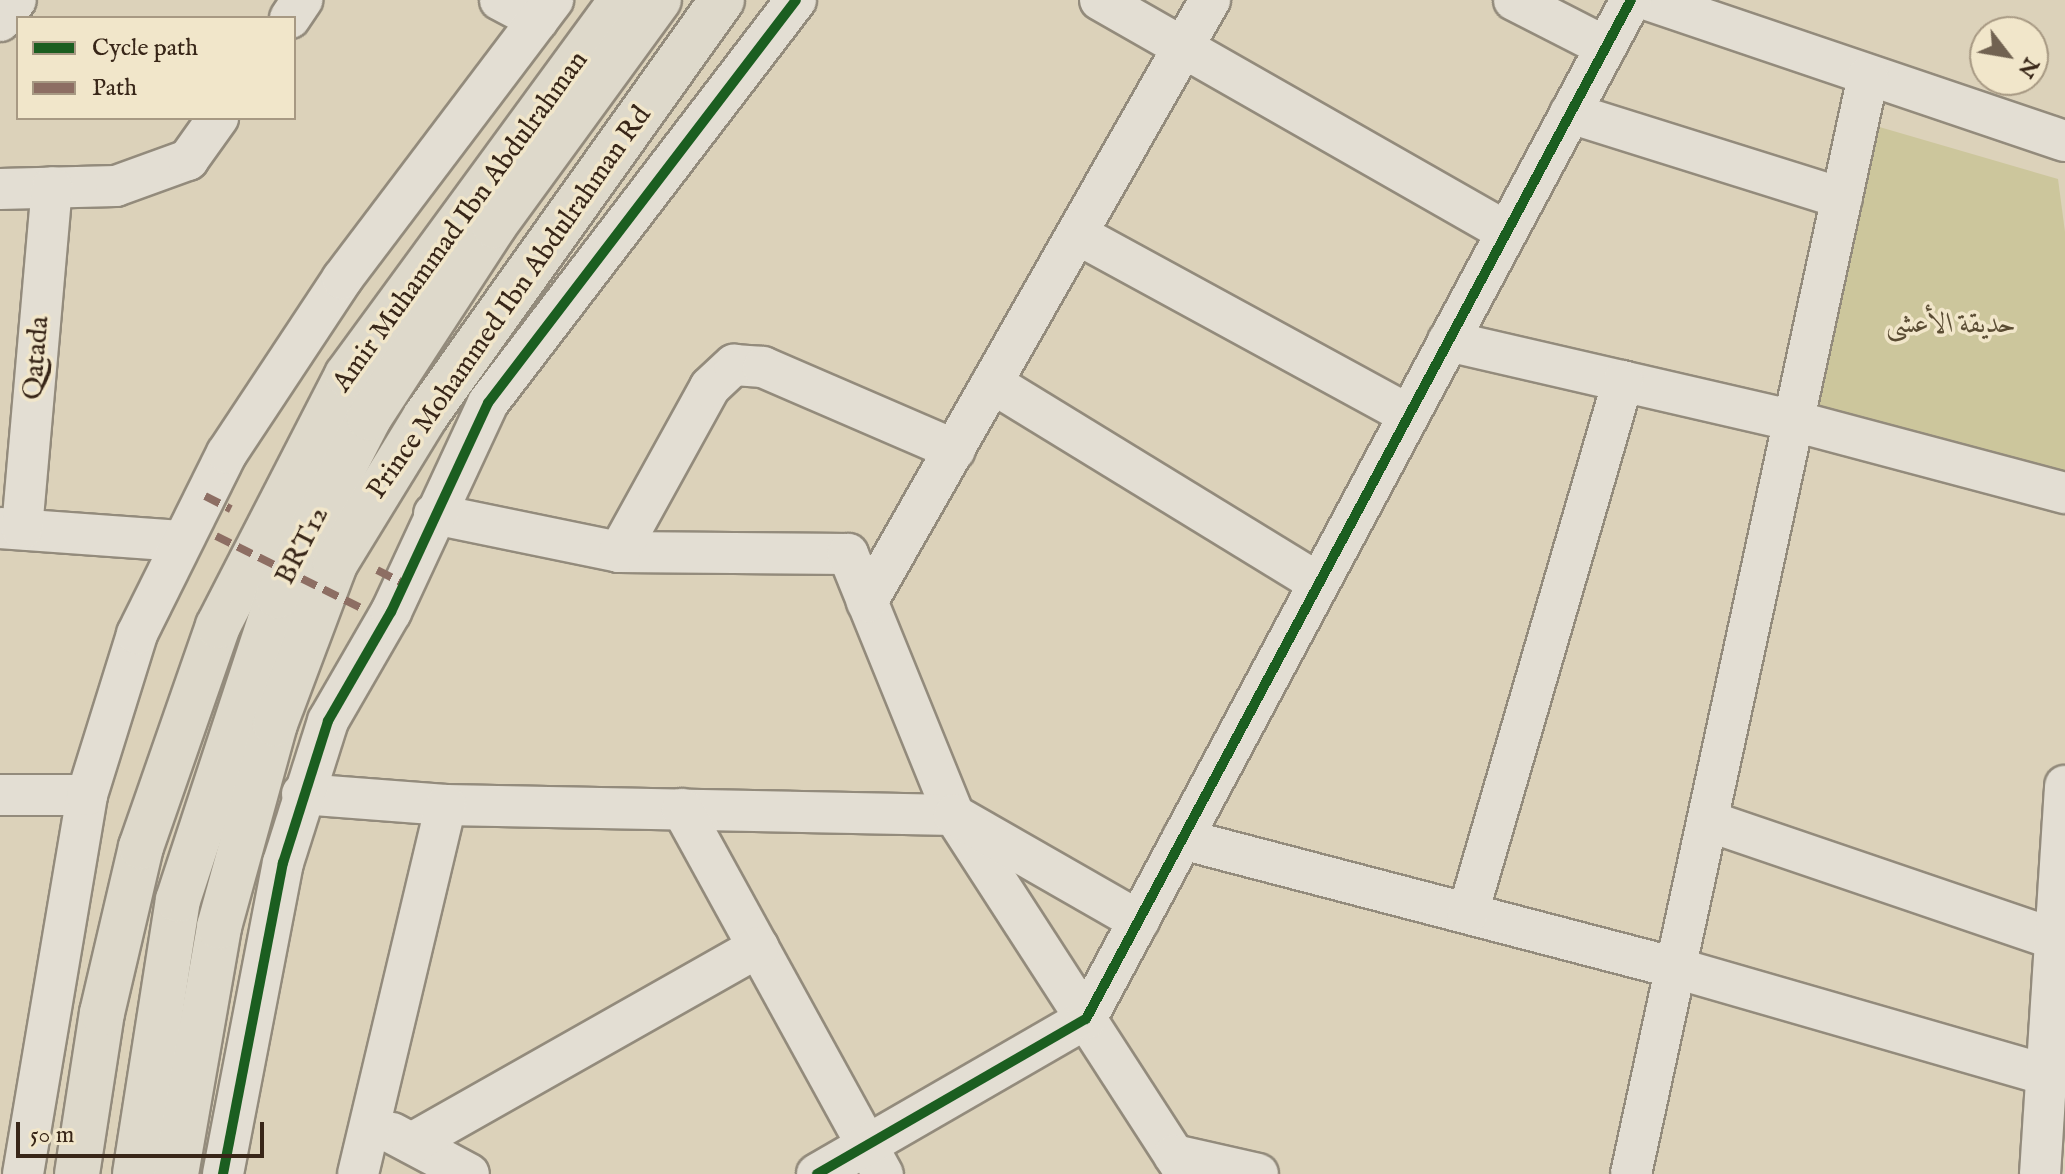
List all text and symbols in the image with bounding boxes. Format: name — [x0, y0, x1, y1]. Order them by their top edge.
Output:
legend — [16, 16, 296, 120]
north arrow — [1969, 16, 2049, 96]
text: Cycle path — [92, 33, 198, 64]
street label: Amir Muhammad Ibn Abdulrahman — [326, 45, 596, 399]
text: N — [2011, 52, 2045, 83]
text: Path — [92, 73, 137, 104]
street label: Prince Mohammed Ibn Abdulrahman Rd — [361, 100, 659, 506]
park label: حديقة الأعشى — [1885, 308, 2017, 342]
street label: Qatada — [17, 315, 57, 401]
street label: BRT12 — [269, 501, 337, 591]
scale bar — [20, 1106, 268, 1156]
text: 50 m — [30, 1120, 74, 1151]

